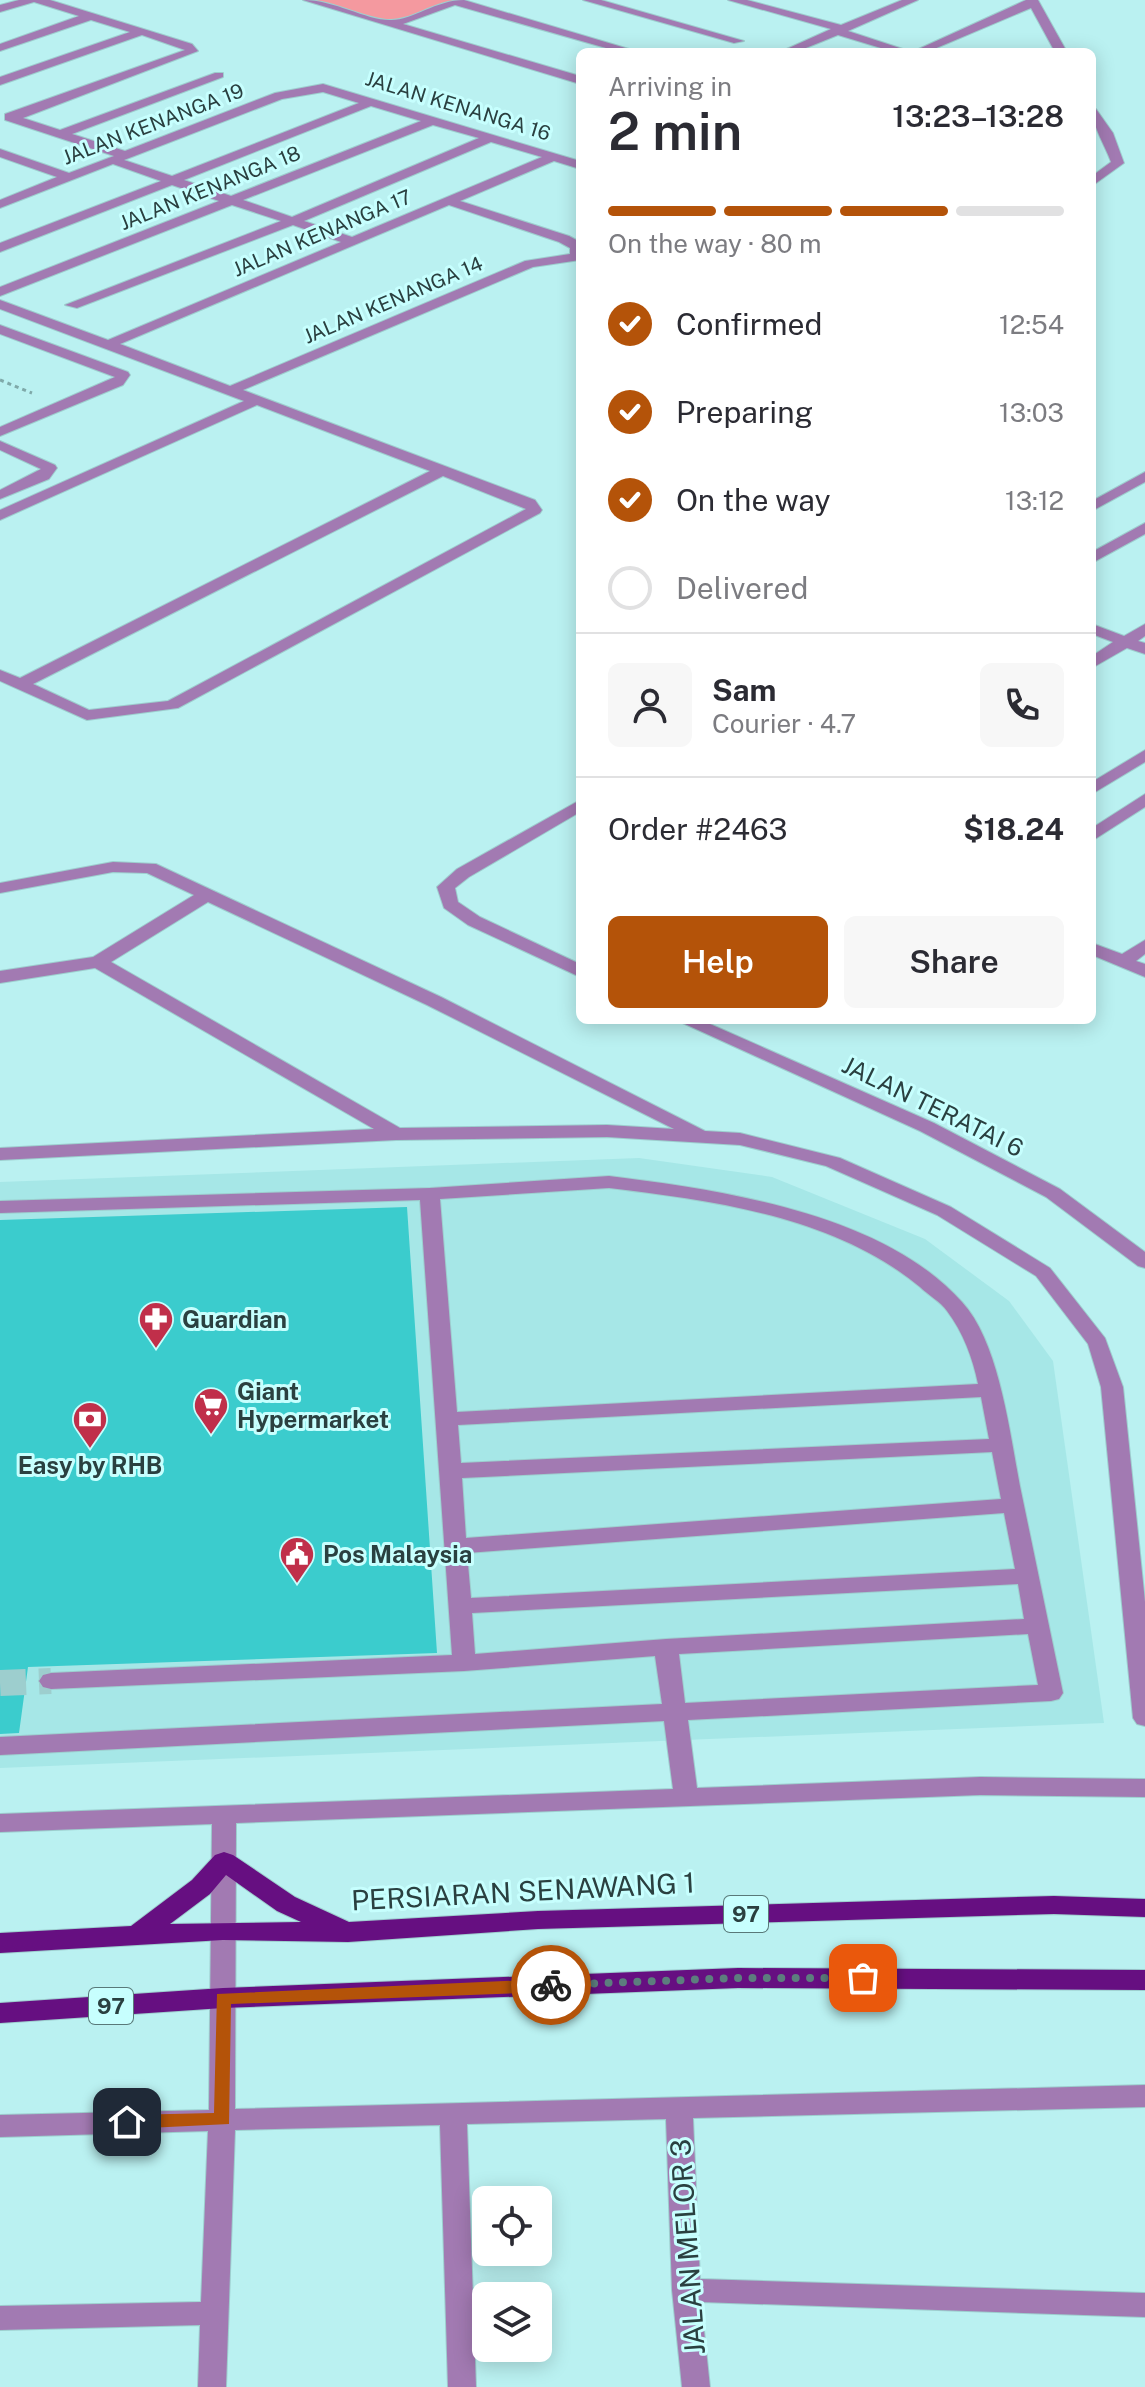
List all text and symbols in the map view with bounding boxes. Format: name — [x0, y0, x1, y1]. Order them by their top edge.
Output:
street label: JALAN KENANGA 16 — [363, 66, 553, 146]
text: Arriving in — [608, 71, 732, 102]
street label: JALAN KENANGA 19 — [59, 78, 247, 170]
text: 13:23–13:28 — [892, 98, 1064, 134]
text: 2 min — [608, 101, 742, 162]
street label: JALAN KENANGA 18 — [116, 141, 304, 235]
street label: JALAN KENANGA 17 — [229, 184, 415, 282]
text: On the way · 80 m — [608, 228, 822, 259]
street label: JALAN KENANGA 14 — [300, 251, 486, 349]
icon: check — [608, 302, 652, 346]
text: Confirmed — [676, 306, 822, 342]
text: 12:54 — [999, 309, 1064, 340]
icon: check — [608, 390, 652, 434]
text: Preparing — [676, 394, 813, 430]
text: 13:03 — [999, 397, 1064, 428]
icon: check — [608, 478, 652, 522]
text: On the way — [676, 482, 830, 518]
text: 13:12 — [1005, 485, 1064, 516]
text: Delivered — [676, 570, 808, 606]
button: person — [608, 663, 692, 747]
button: phone — [980, 663, 1064, 747]
text: Sam — [712, 672, 776, 708]
text: Courier · 4.7 — [712, 708, 856, 739]
text: Order #2463 — [608, 811, 787, 847]
text: $18.24 — [963, 811, 1064, 847]
button: Help — [608, 916, 828, 1008]
button: Share — [844, 916, 1064, 1008]
street label: JALAN TERATAI 6 — [838, 1050, 1028, 1162]
pharmacy icon: Guardian — [137, 1300, 175, 1350]
place label: Guardian — [182, 1305, 287, 1333]
place label: Giant Hypermarket — [237, 1377, 389, 1433]
supermarket icon: Giant Hypermarket — [192, 1386, 230, 1436]
bank icon: Easy by RHB — [71, 1400, 109, 1450]
place label: Easy by RHB — [18, 1451, 162, 1479]
public building icon: Pos Malaysia — [278, 1535, 316, 1585]
place label: Pos Malaysia — [323, 1540, 472, 1568]
street label: PERSIARAN SENAWANG 1 — [350, 1866, 696, 1916]
road number: 97 — [724, 1896, 768, 1932]
pin — [829, 1944, 897, 2012]
courier — [511, 1945, 591, 2025]
icon: bag — [841, 1956, 885, 2000]
icon: bike — [529, 1963, 573, 2007]
road number: 97 — [89, 1988, 133, 2024]
pin — [93, 2088, 161, 2156]
icon: home — [105, 2100, 149, 2144]
street label: JALAN MELOR 3 — [663, 2138, 711, 2356]
map controls — [472, 2186, 552, 2362]
button: locate — [472, 2186, 552, 2266]
button: layers — [472, 2282, 552, 2362]

